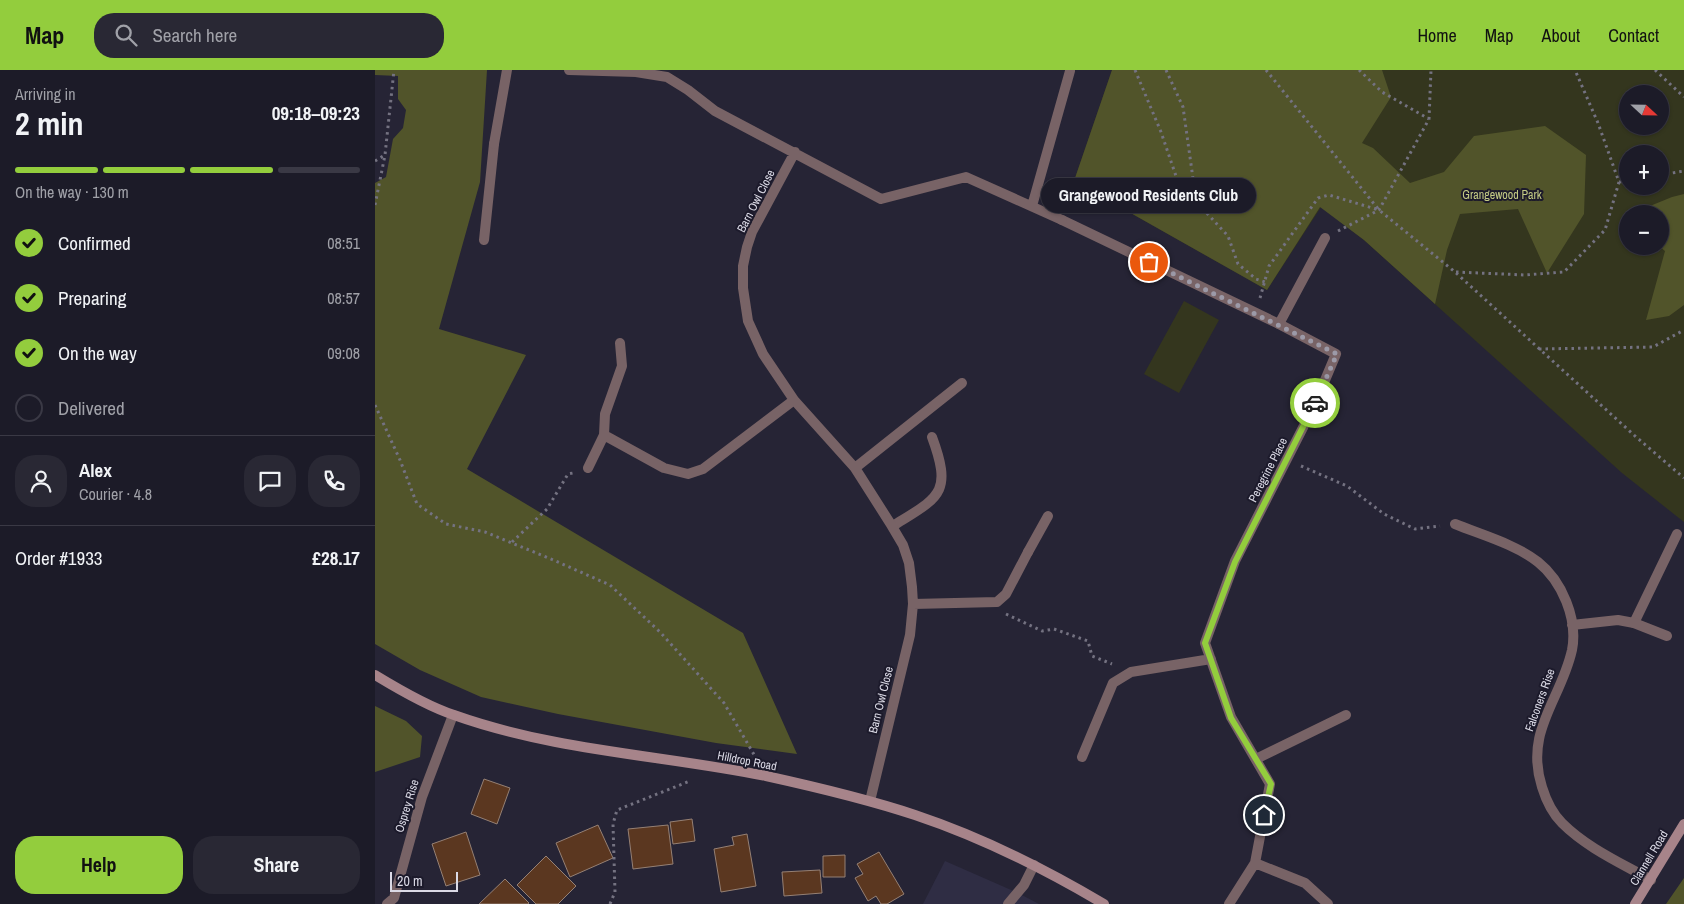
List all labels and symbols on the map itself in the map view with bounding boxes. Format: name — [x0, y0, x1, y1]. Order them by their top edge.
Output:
north arrow — [1619, 85, 1669, 135]
street label: Barn Owl Close — [733, 167, 779, 235]
callout: Grangewood Residents Club — [1041, 177, 1257, 212]
park label: Grangewood Park — [1462, 187, 1542, 203]
pin — [1128, 241, 1170, 283]
courier — [1290, 378, 1340, 428]
street label: Peregrine Place — [1245, 435, 1291, 505]
street label: Barn Owl Close — [865, 665, 897, 735]
street label: Falconers Rise — [1521, 666, 1559, 734]
street label: Hilldrop Road — [716, 747, 778, 775]
street label: Osprey Rise — [391, 778, 423, 834]
pin — [1243, 794, 1285, 836]
street label: Clannell Road — [1626, 827, 1672, 889]
scale bar — [390, 869, 457, 892]

